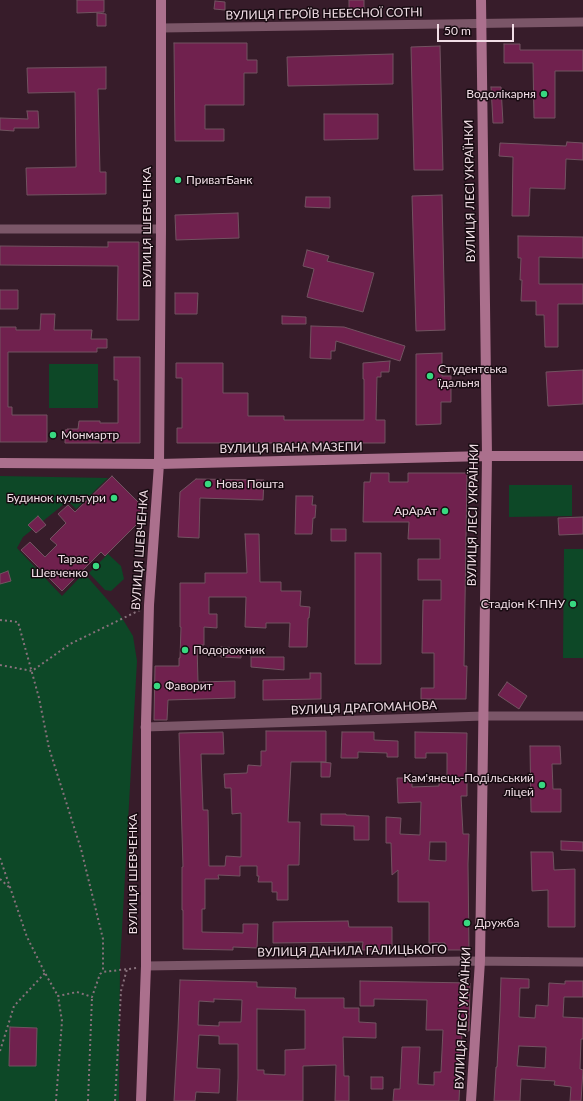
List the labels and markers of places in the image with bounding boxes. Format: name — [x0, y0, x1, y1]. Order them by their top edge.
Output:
place label: Водолікарня — [466, 87, 536, 101]
marker: Водолікарня — [539, 89, 549, 99]
place label: ПриватБанк — [186, 173, 253, 187]
marker: ПриватБанк — [173, 175, 183, 185]
place label: Студентська їдальня — [438, 362, 507, 390]
marker: Студентська їдальня — [425, 371, 435, 381]
place label: Монмартр — [61, 428, 119, 442]
marker: Монмартр — [48, 430, 58, 440]
place label: Нова Пошта — [216, 477, 284, 491]
marker: Нова Пошта — [203, 479, 213, 489]
place label: Будинок культури — [6, 491, 106, 505]
marker: Будинок культури — [109, 493, 119, 503]
place label: АрАрАт — [394, 504, 437, 518]
marker: АрАрАт — [440, 506, 450, 516]
place label: Тарас Шевченко — [31, 552, 88, 580]
marker: Тарас Шевченко — [91, 561, 101, 571]
place label: Стадіон К-ПНУ — [481, 597, 565, 611]
marker: Стадіон К-ПНУ — [568, 599, 578, 609]
place label: Подорожник — [193, 643, 265, 657]
marker: Подорожник — [180, 645, 190, 655]
place label: Фаворит — [165, 679, 213, 693]
marker: Фаворит — [152, 681, 162, 691]
place label: Кам'янець-Подільський ліцей — [403, 771, 534, 799]
marker: Кам'янець-Подільський ліцей — [537, 780, 547, 790]
place label: Дружба — [475, 916, 519, 930]
marker: Дружба — [462, 918, 472, 928]

